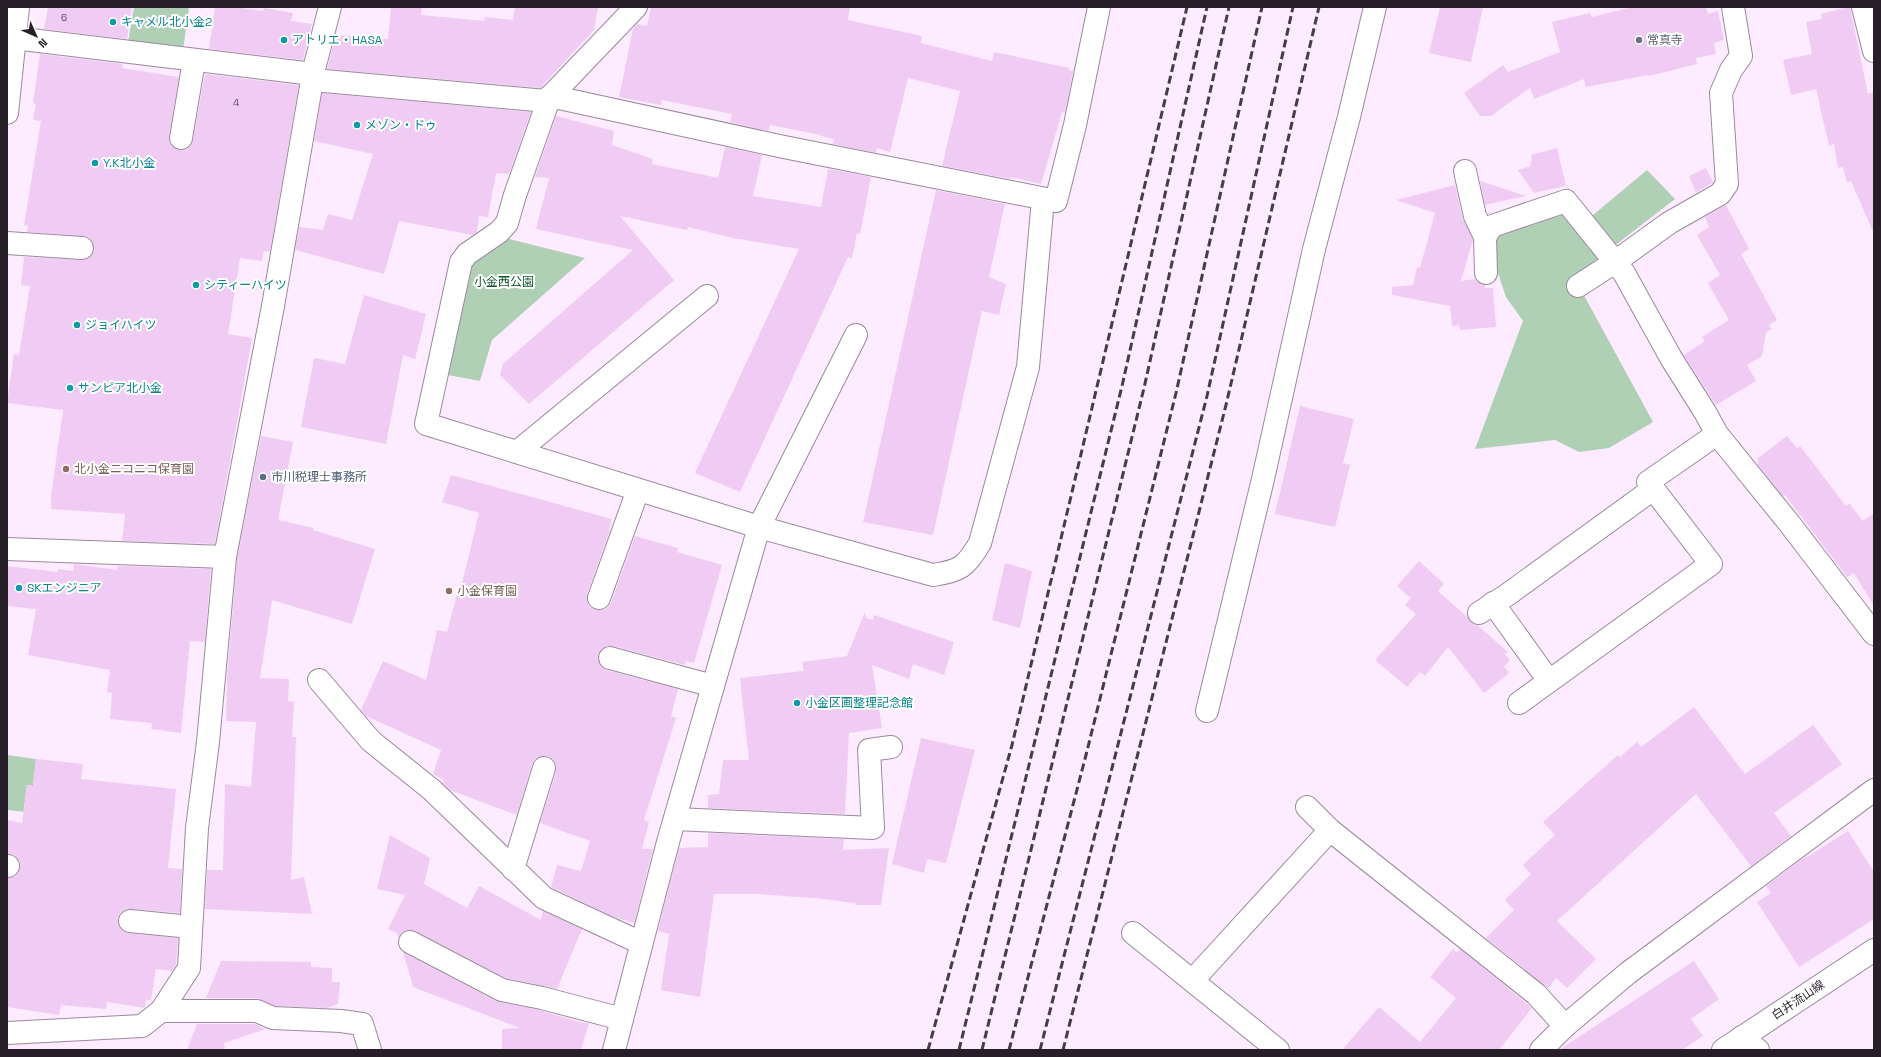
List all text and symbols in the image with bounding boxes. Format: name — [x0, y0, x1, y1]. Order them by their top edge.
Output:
house number: 6 — [61, 11, 67, 24]
place label: キャメル北小金2 — [121, 14, 212, 30]
north arrow — [16, 16, 56, 56]
marker: キャメル北小金2 — [108, 17, 118, 27]
place label: アトリエ・HASA — [292, 32, 383, 48]
place label: 常真寺 — [1647, 32, 1683, 48]
marker: アトリエ・HASA — [279, 35, 289, 45]
marker: 常真寺 — [1634, 35, 1644, 45]
text: N — [36, 36, 51, 51]
house number: 4 — [233, 96, 239, 109]
place label: メゾン・ドゥ — [365, 117, 437, 133]
marker: メゾン・ドゥ — [352, 120, 362, 130]
place label: Y.K北小金 — [103, 155, 155, 171]
marker: Y.K北小金 — [90, 158, 100, 168]
park label: 小金西公園 — [474, 274, 534, 290]
place label: シティーハイツ — [204, 277, 287, 293]
marker: シティーハイツ — [191, 280, 201, 290]
place label: ジョイハイツ — [85, 317, 157, 333]
marker: ジョイハイツ — [72, 320, 82, 330]
place label: サンピア北小金 — [78, 380, 162, 396]
marker: サンピア北小金 — [65, 383, 75, 393]
place label: 北小金ニコニコ保育園 — [74, 461, 194, 477]
marker: 北小金ニコニコ保育園 — [61, 464, 71, 474]
place label: 市川税理士事務所 — [271, 469, 367, 485]
marker: 市川税理士事務所 — [258, 472, 268, 482]
place label: SKエンジニア — [27, 580, 102, 596]
marker: SKエンジニア — [14, 583, 24, 593]
place label: 小金保育園 — [457, 583, 517, 599]
marker: 小金保育園 — [444, 586, 454, 596]
place label: 小金区画整理記念館 — [805, 695, 913, 711]
marker: 小金区画整理記念館 — [792, 698, 802, 708]
street label: 白井流山線 — [1769, 977, 1827, 1023]

